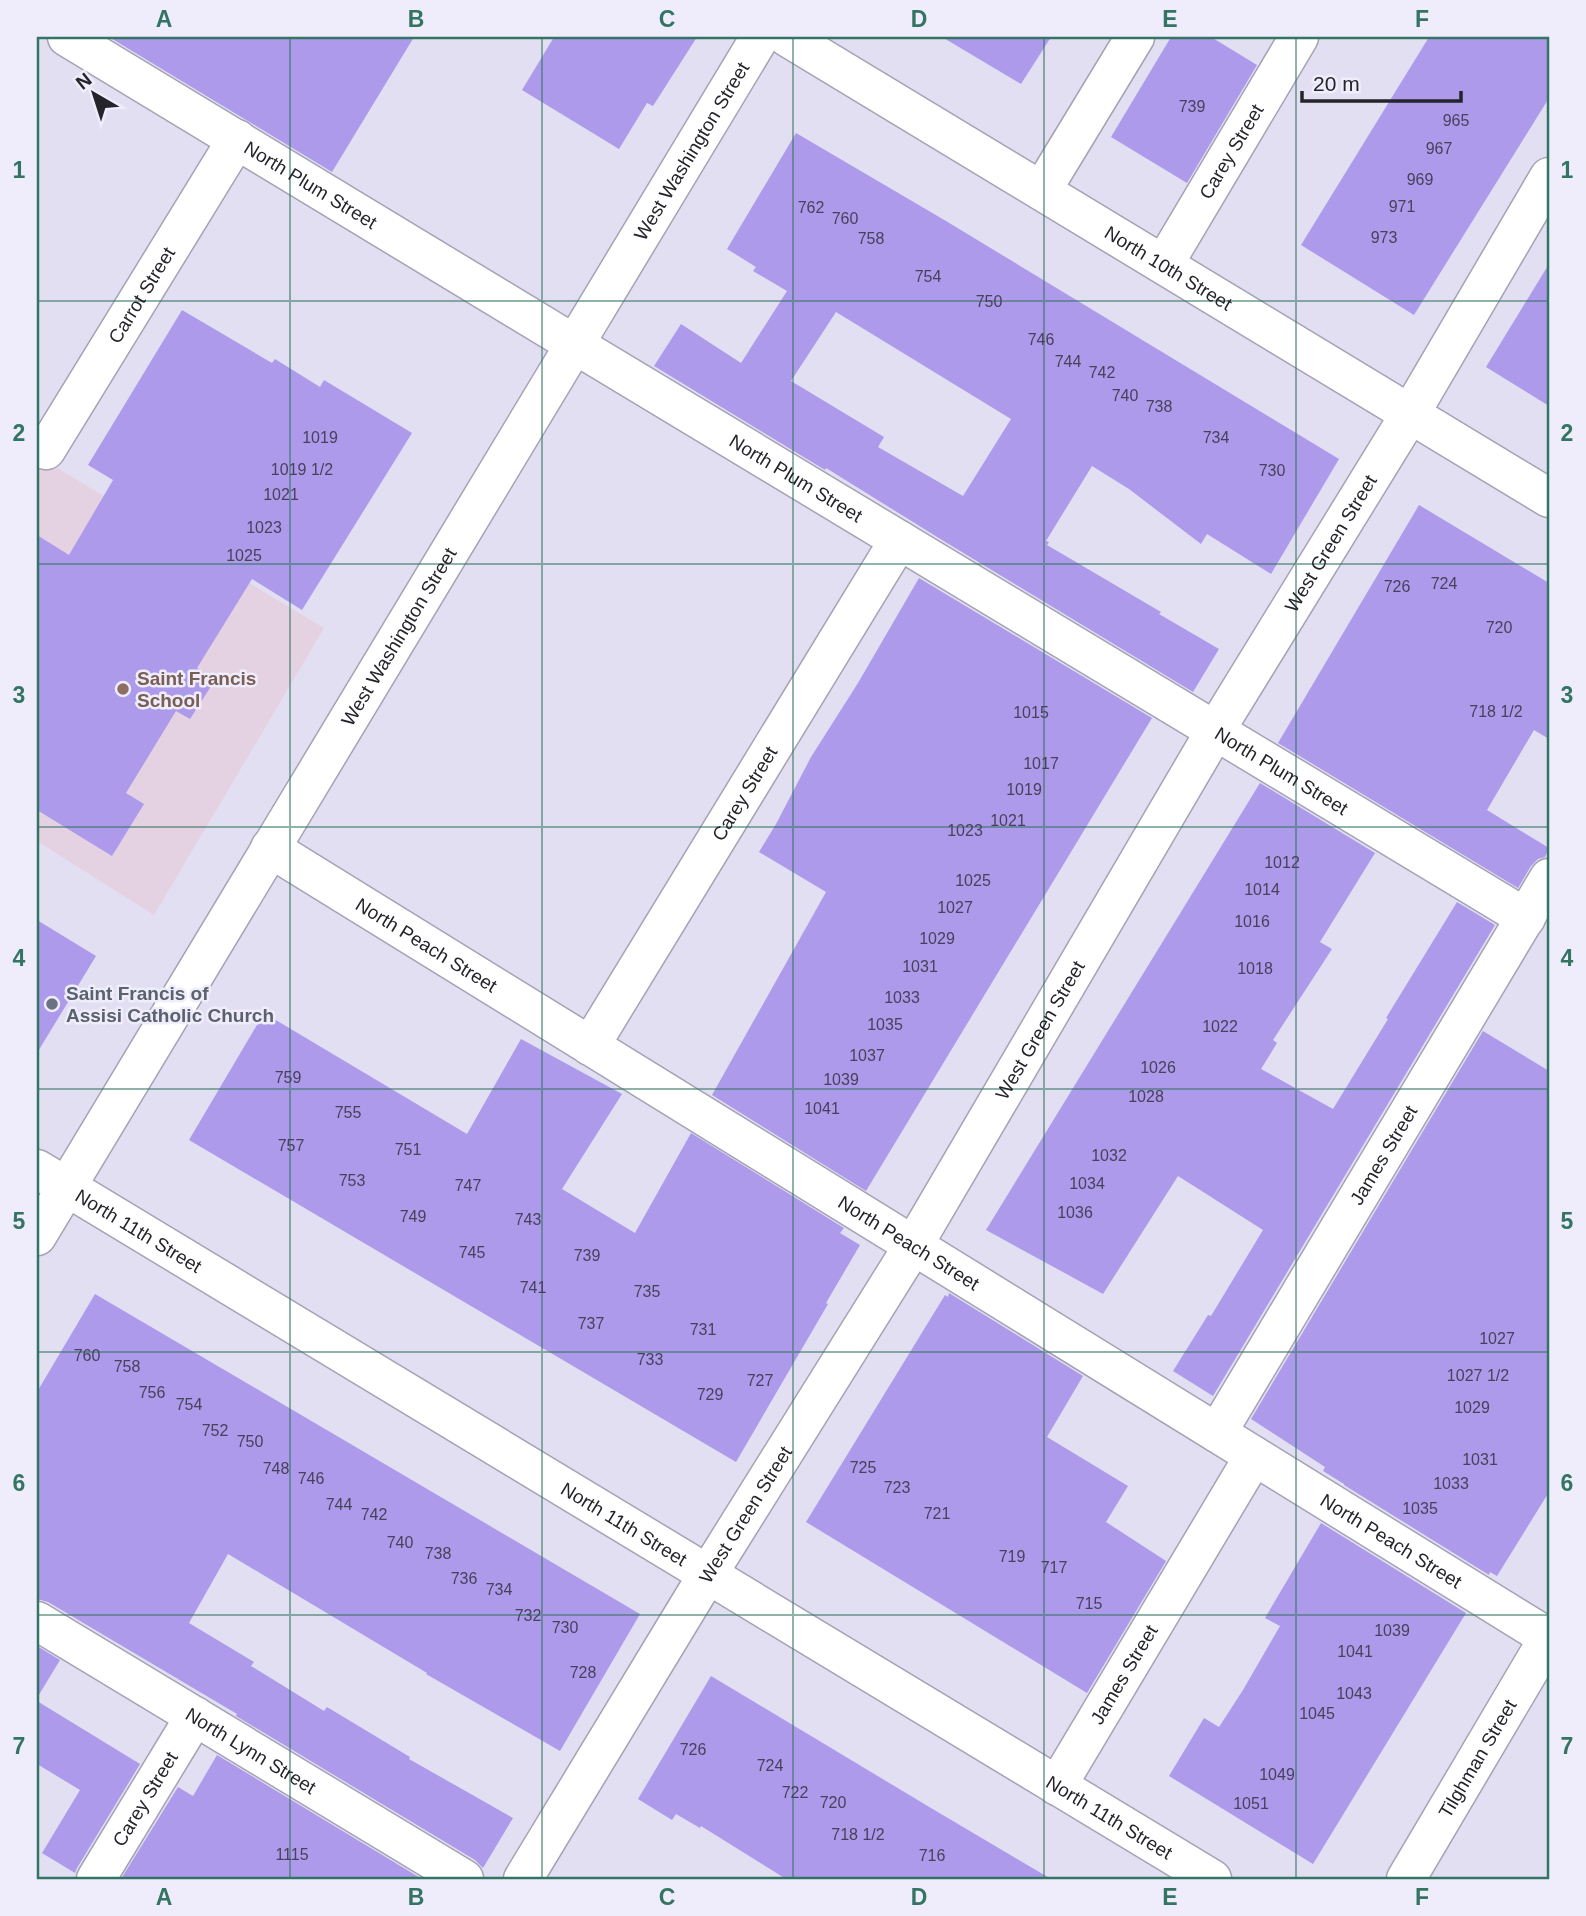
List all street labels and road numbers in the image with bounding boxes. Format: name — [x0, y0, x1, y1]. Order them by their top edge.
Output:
street label: West Washington Street — [630, 58, 753, 244]
street label: Carey Street — [1195, 100, 1268, 203]
street label: North Plum Street — [241, 136, 381, 233]
street label: North 10th Street — [1101, 221, 1237, 315]
street label: Carrot Street — [104, 242, 179, 347]
street label: North Plum Street — [726, 430, 867, 526]
street label: West Green Street — [1280, 470, 1381, 616]
street label: West Washington Street — [337, 543, 460, 729]
street label: North Plum Street — [1211, 723, 1352, 819]
street label: Carey Street — [707, 742, 781, 844]
street label: North Peach Street — [352, 893, 501, 996]
street label: West Green Street — [991, 956, 1089, 1103]
street label: James Street — [1346, 1101, 1421, 1208]
street label: North 11th Street — [72, 1184, 206, 1277]
street label: North Peach Street — [835, 1191, 984, 1294]
street label: West Green Street — [695, 1442, 796, 1587]
street label: North 11th Street — [557, 1478, 692, 1570]
street label: North Peach Street — [1317, 1489, 1466, 1592]
street label: James Street — [1086, 1620, 1162, 1728]
street label: Tilghman Street — [1434, 1695, 1521, 1821]
street label: North Lynn Street — [182, 1703, 320, 1798]
street label: Carey Street — [108, 1747, 182, 1850]
street label: North 11th Street — [1043, 1771, 1177, 1863]

